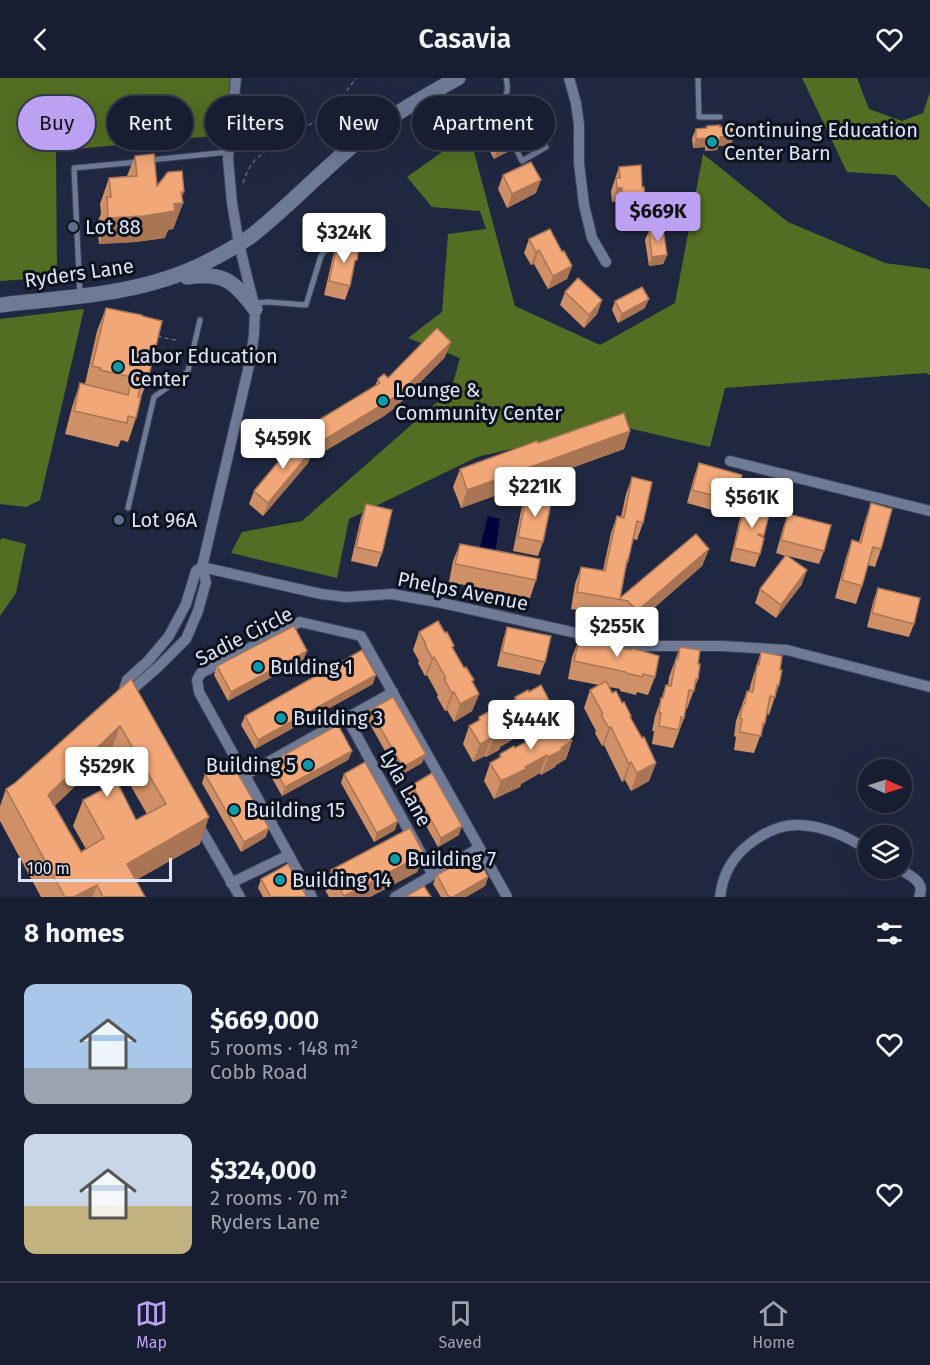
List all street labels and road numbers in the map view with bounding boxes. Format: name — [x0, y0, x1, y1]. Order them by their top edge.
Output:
street label: Ryders Lane — [23, 253, 135, 293]
street label: Phelps Avenue — [396, 567, 530, 615]
street label: Sadie Circle — [191, 601, 297, 671]
street label: Lyla Lane — [375, 746, 437, 830]

